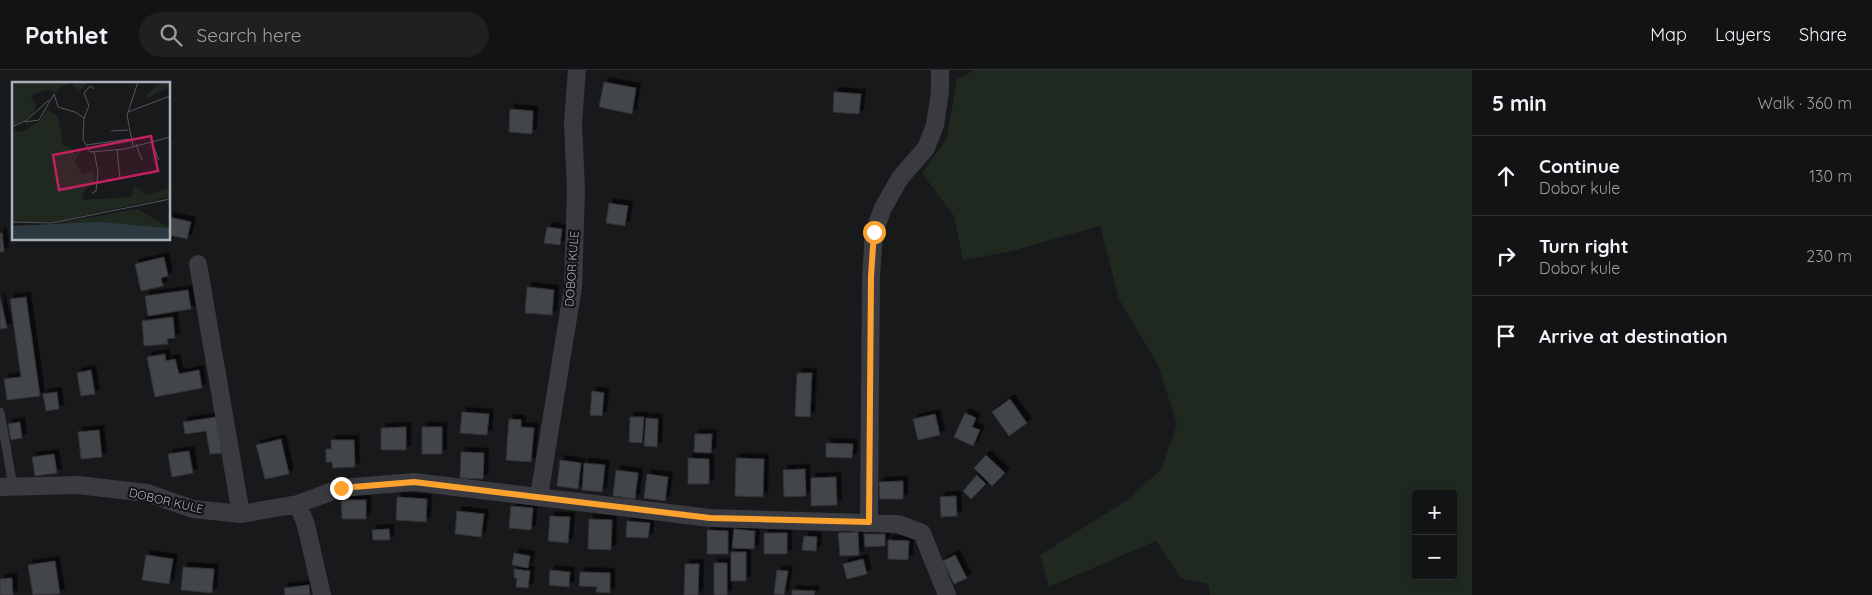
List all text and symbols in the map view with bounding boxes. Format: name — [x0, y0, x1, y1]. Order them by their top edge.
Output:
search box — [139, 12, 489, 57]
text: Pathlet — [25, 20, 109, 50]
icon: search — [157, 21, 185, 49]
text: Search here — [197, 23, 301, 47]
text: Map — [1650, 23, 1687, 46]
text: Layers — [1715, 23, 1771, 46]
text: Share — [1799, 23, 1847, 46]
inset map — [12, 82, 170, 240]
text: 5 min — [1492, 90, 1547, 116]
text: Walk · 360 m — [1757, 93, 1852, 113]
text: Continue — [1539, 154, 1620, 178]
icon: ahead — [1492, 162, 1520, 190]
text: 130 m — [1809, 166, 1852, 186]
text: Dobor kule — [1539, 178, 1620, 198]
route start — [863, 221, 886, 244]
street label: DOBOR KULE — [561, 230, 582, 307]
text: Turn right — [1539, 234, 1628, 258]
icon: right — [1492, 242, 1520, 270]
text: 230 m — [1806, 246, 1852, 266]
text: Dobor kule — [1539, 258, 1620, 278]
icon: arrive — [1492, 322, 1520, 350]
text: Arrive at destination — [1539, 324, 1728, 348]
route end — [330, 477, 353, 500]
street label: DOBOR KULE — [127, 485, 205, 516]
map controls — [1412, 490, 1457, 580]
button: + — [1412, 490, 1457, 535]
button: − — [1412, 535, 1457, 580]

